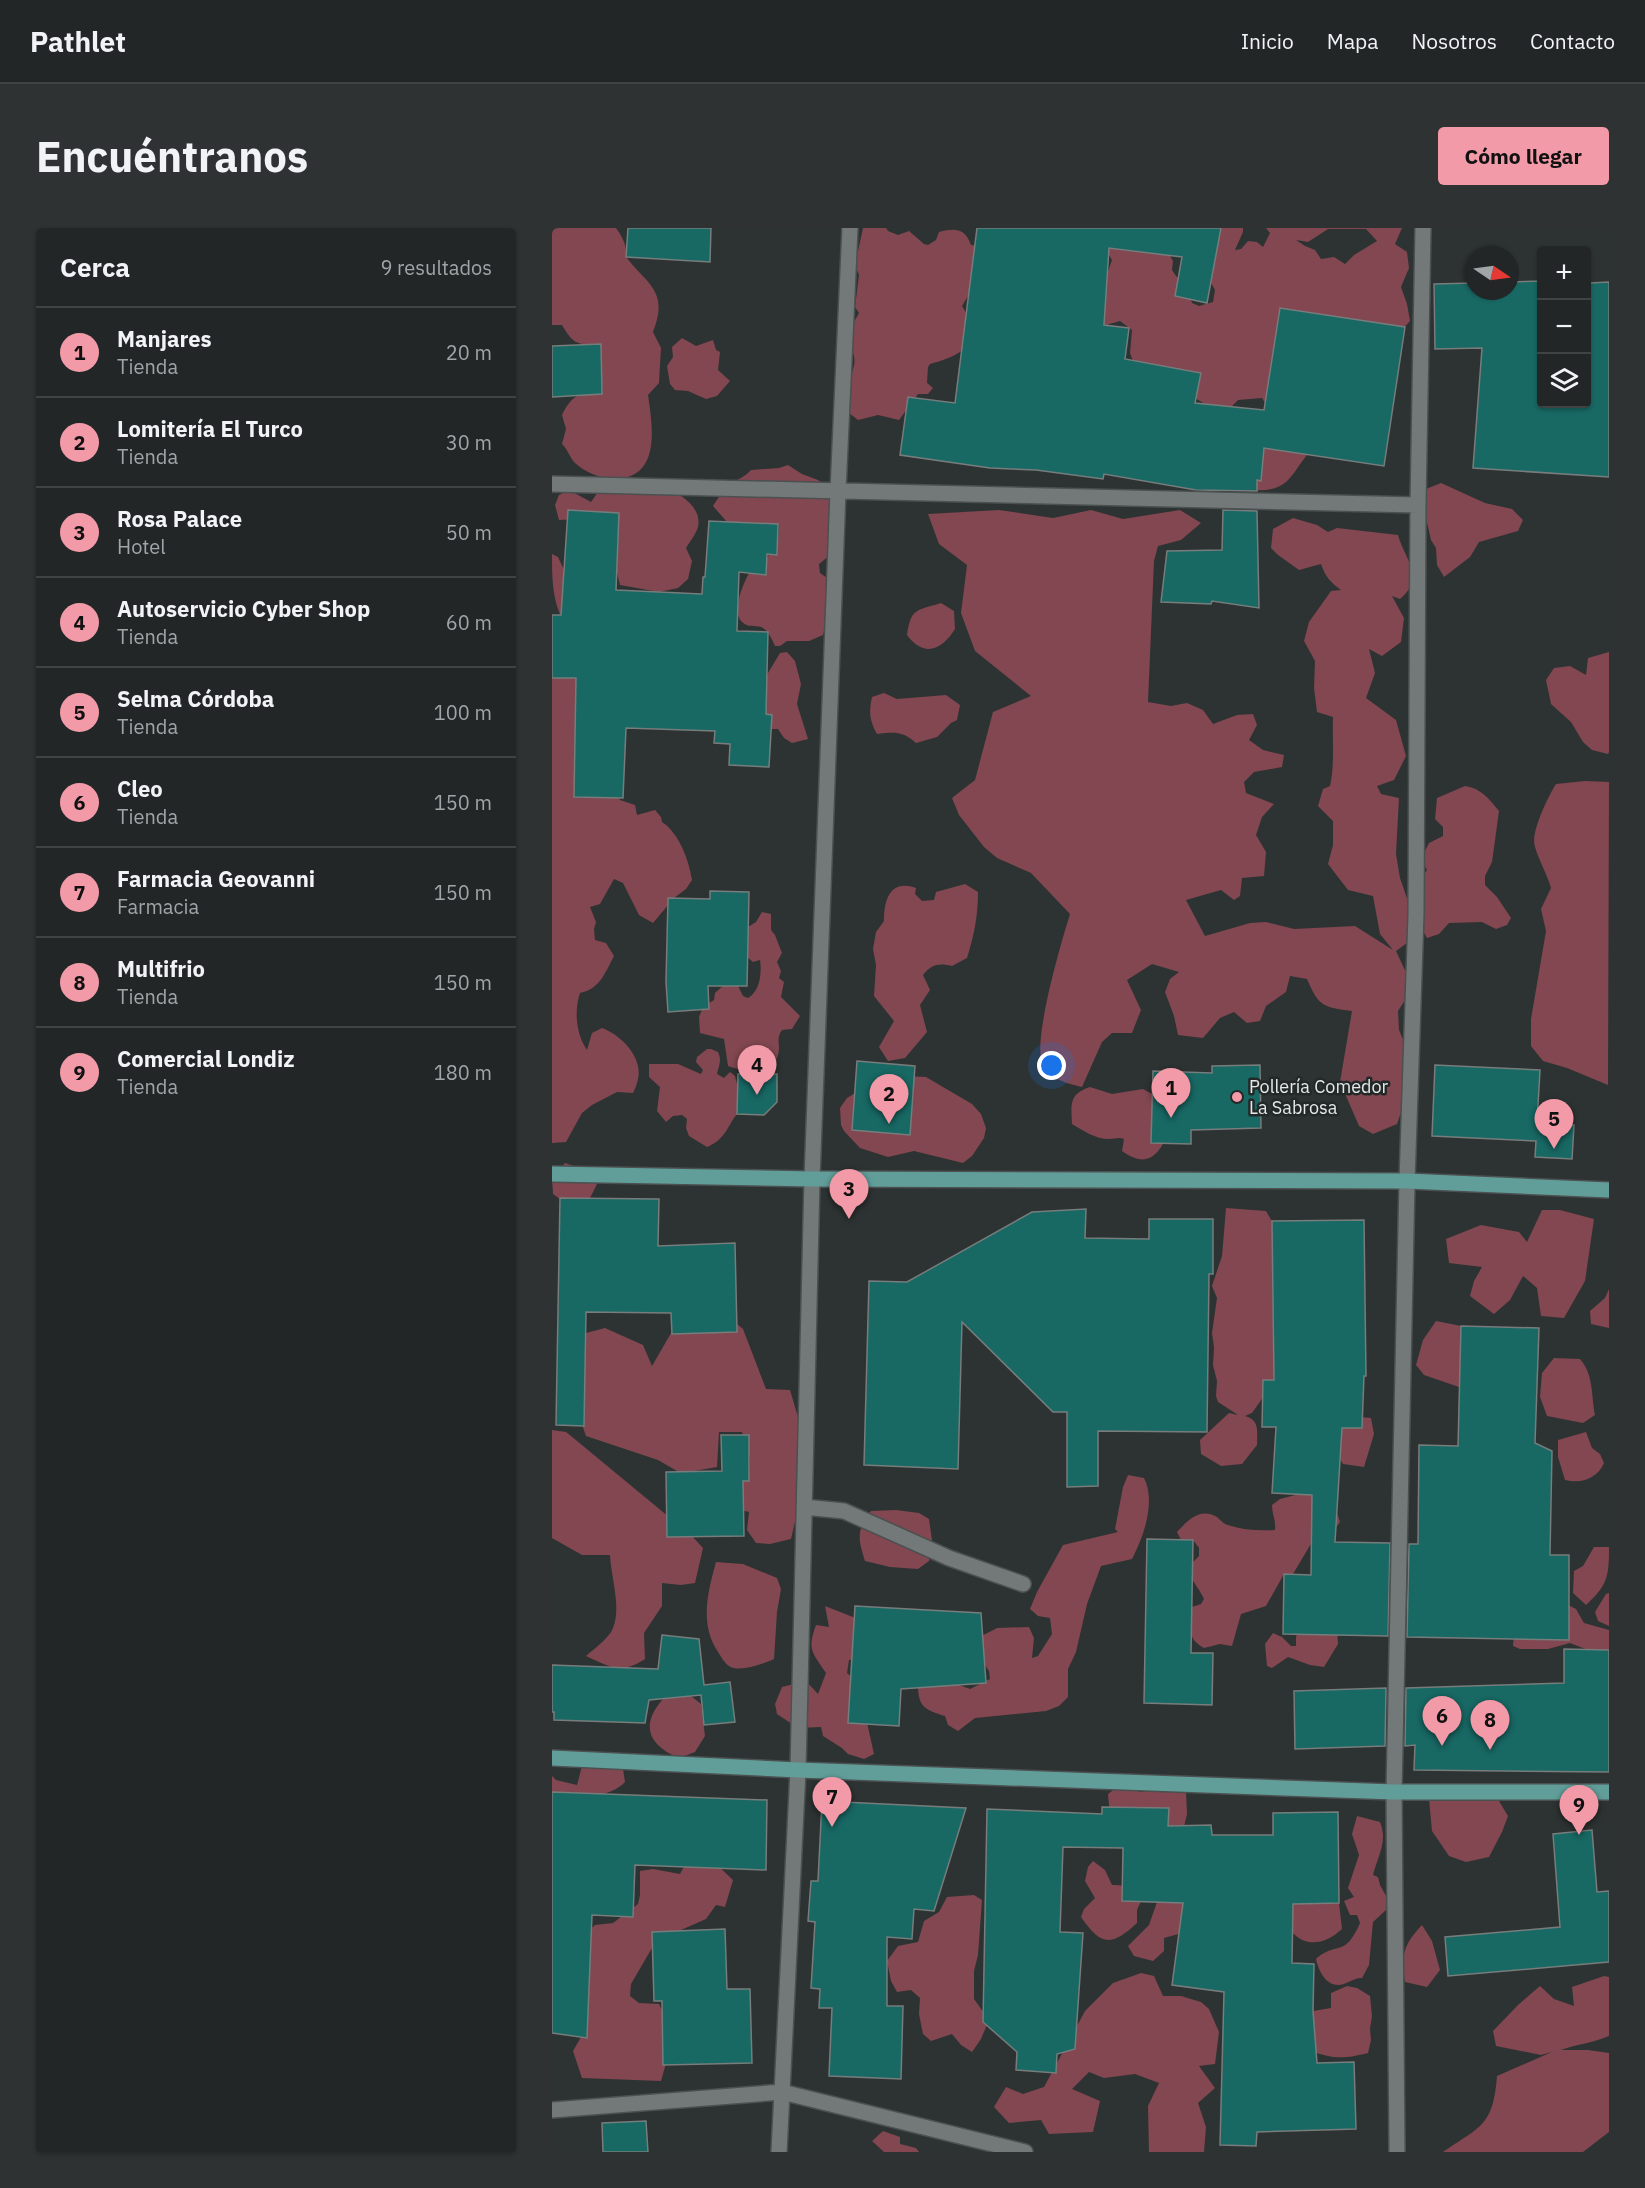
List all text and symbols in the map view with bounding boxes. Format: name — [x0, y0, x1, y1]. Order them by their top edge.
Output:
text: Pathlet — [30, 23, 126, 60]
text: Inicio — [1241, 27, 1294, 55]
text: Mapa — [1327, 27, 1379, 55]
text: Nosotros — [1412, 27, 1497, 55]
text: Contacto — [1530, 27, 1615, 55]
button: Cómo llegar — [1438, 127, 1609, 185]
text: Encuéntranos — [36, 129, 308, 184]
north arrow — [1465, 246, 1519, 300]
map controls — [1537, 246, 1591, 408]
button: + — [1537, 246, 1591, 300]
text: Cerca — [60, 250, 130, 284]
text: 9 resultados — [380, 254, 492, 281]
button: − — [1537, 300, 1591, 354]
text: Manjares — [117, 324, 212, 353]
text: 1 — [74, 339, 86, 366]
text: 20 m — [446, 339, 492, 366]
text: Tienda — [117, 353, 178, 380]
button: layers — [1537, 354, 1591, 408]
text: Lomitería El Turco — [117, 414, 303, 443]
text: 2 — [74, 429, 86, 456]
text: 30 m — [446, 429, 492, 456]
text: Tienda — [117, 443, 178, 470]
text: Rosa Palace — [117, 504, 242, 533]
text: 3 — [74, 519, 86, 546]
text: 50 m — [446, 519, 492, 546]
text: Hotel — [117, 533, 166, 560]
text: Autoservicio Cyber Shop — [117, 594, 370, 623]
text: 4 — [74, 609, 86, 636]
text: 60 m — [446, 609, 492, 636]
text: Tienda — [117, 623, 178, 650]
text: Selma Córdoba — [117, 684, 274, 713]
text: 5 — [74, 699, 86, 726]
text: 100 m — [434, 699, 492, 726]
text: Tienda — [117, 713, 178, 740]
text: Cleo — [117, 774, 163, 803]
text: 6 — [74, 789, 86, 816]
text: 150 m — [434, 789, 492, 816]
text: Tienda — [117, 803, 178, 830]
text: Farmacia Geovanni — [117, 864, 315, 893]
text: 7 — [74, 879, 86, 906]
text: 150 m — [434, 879, 492, 906]
text: Farmacia — [117, 893, 199, 920]
text: Multifrio — [117, 954, 205, 983]
text: 8 — [74, 969, 86, 996]
text: 150 m — [434, 969, 492, 996]
text: Tienda — [117, 983, 178, 1010]
text: Comercial Londiz — [117, 1044, 295, 1073]
pin: 4 — [738, 1046, 776, 1095]
your location — [1037, 1051, 1066, 1080]
text: 9 — [74, 1059, 86, 1086]
text: 180 m — [434, 1059, 492, 1086]
pin: 1 — [1152, 1068, 1190, 1118]
text: Tienda — [117, 1073, 178, 1100]
pin: 2 — [870, 1074, 908, 1124]
place label: Pollería Comedor La Sabrosa — [1249, 1075, 1389, 1119]
marker: Pollería Comedor La Sabrosa — [1230, 1090, 1244, 1104]
pin: 5 — [1534, 1100, 1574, 1149]
pin: 3 — [830, 1170, 868, 1219]
pin: 6 — [1422, 1696, 1462, 1746]
pin: 8 — [1470, 1700, 1510, 1750]
pin: 7 — [812, 1778, 852, 1827]
pin: 9 — [1560, 1786, 1598, 1835]

